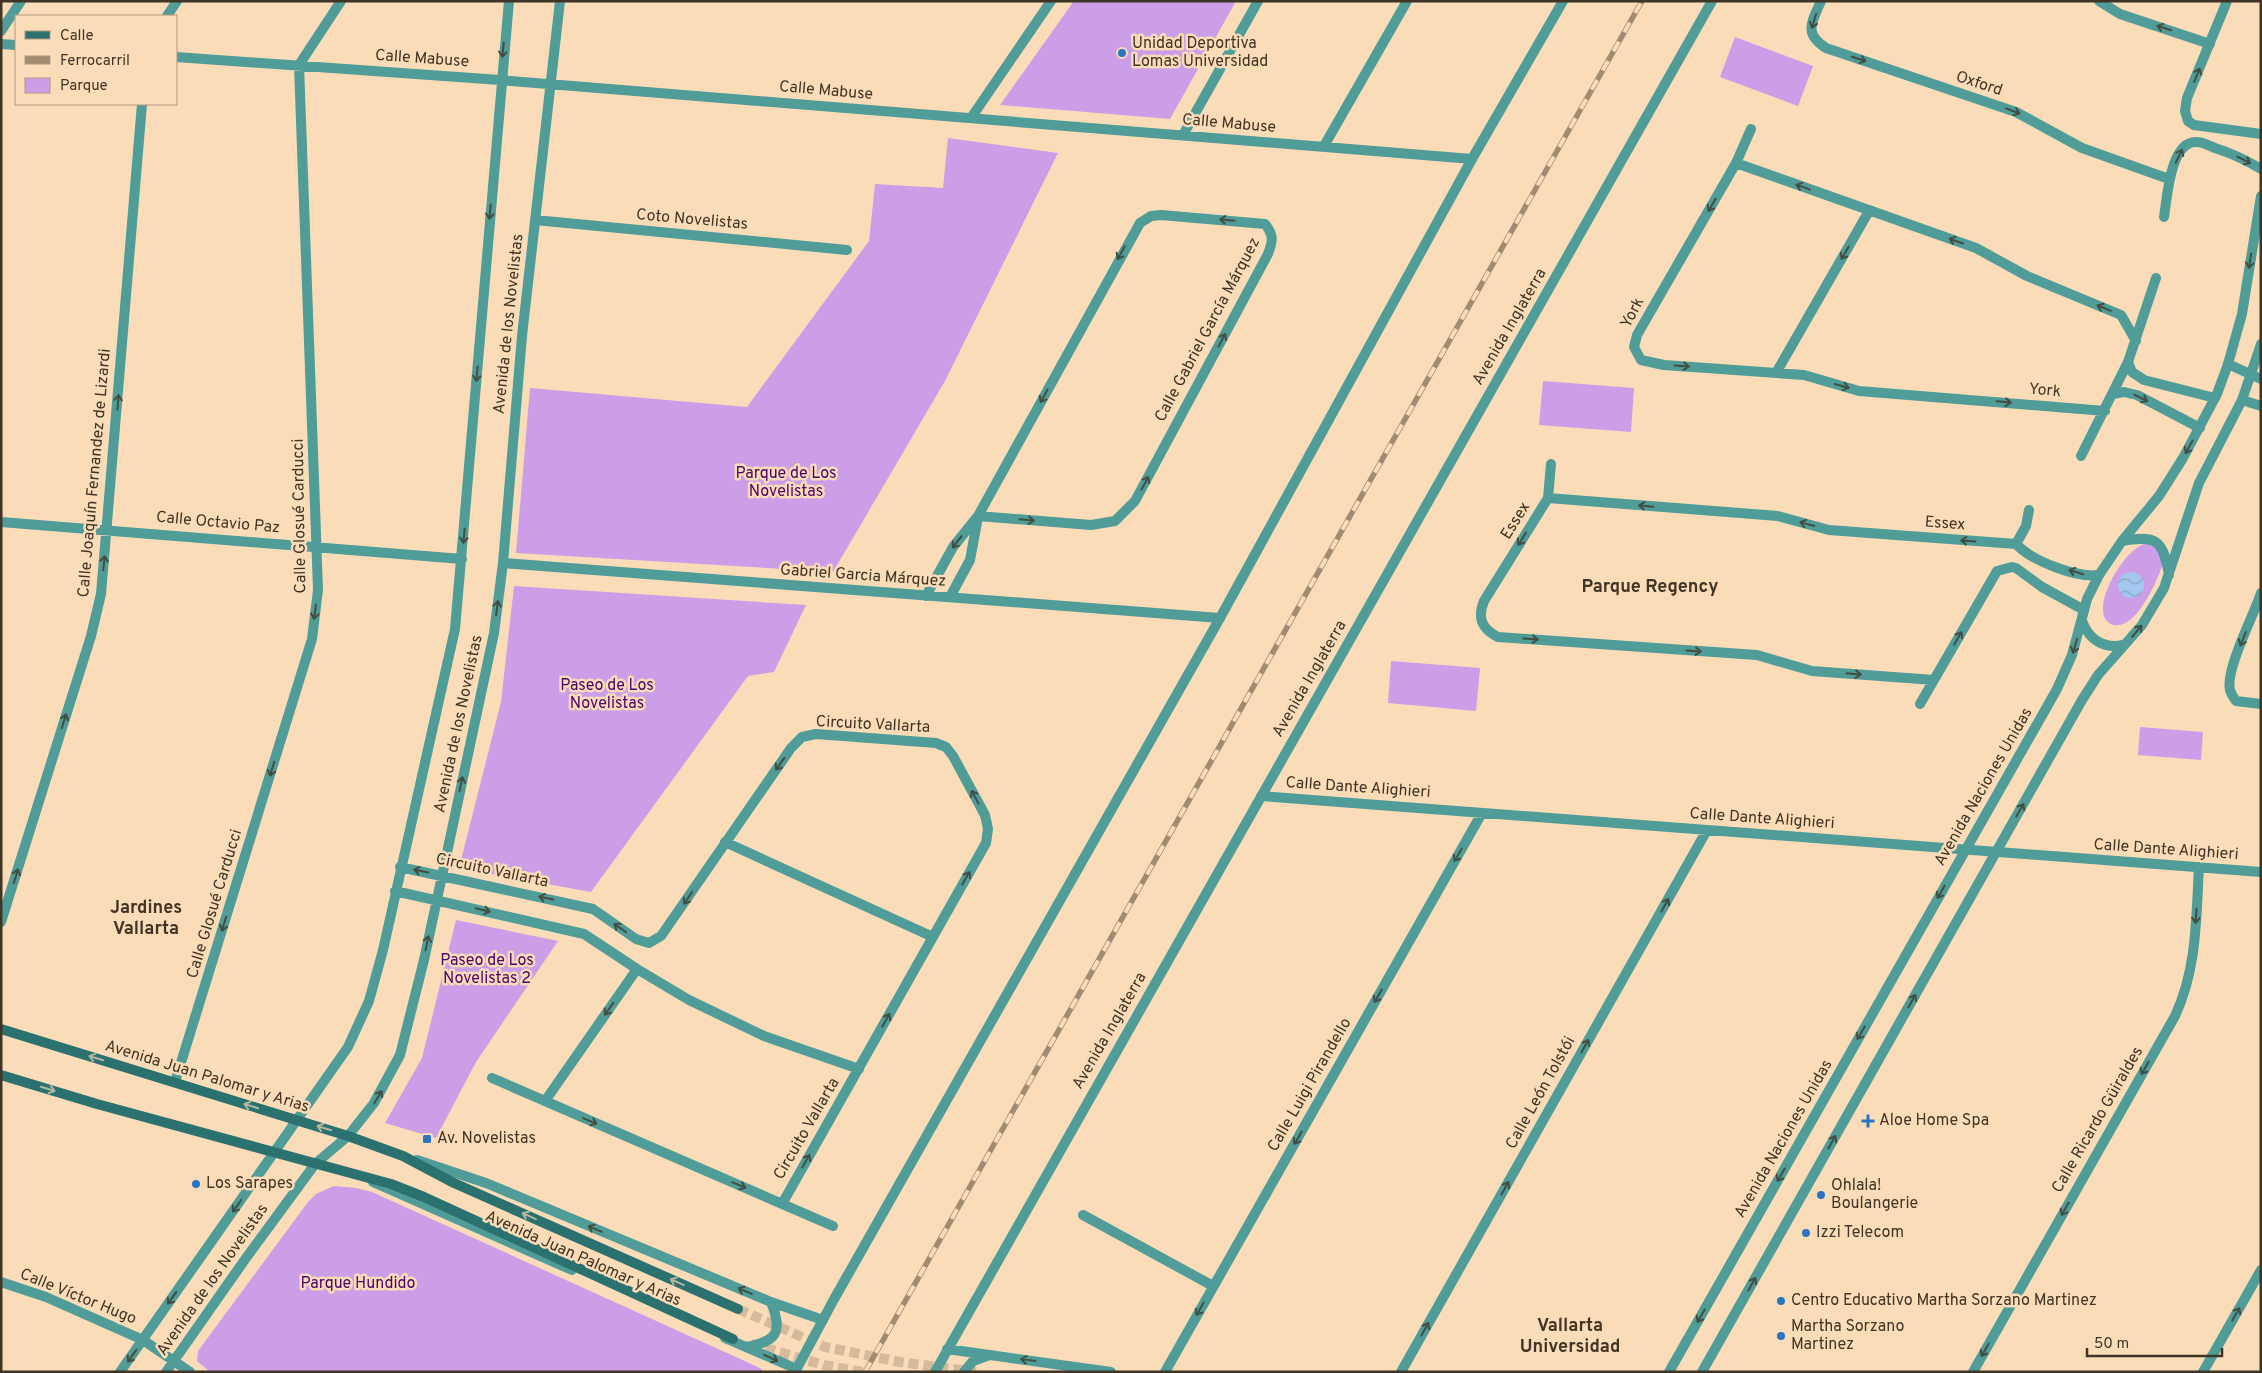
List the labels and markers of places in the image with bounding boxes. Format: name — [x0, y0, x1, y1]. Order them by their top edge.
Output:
place label: Unidad Deportiva Lomas Universidad — [1132, 34, 1268, 72]
marker: Unidad Deportiva Lomas Universidad — [1116, 47, 1128, 59]
place label: Aloe Home Spa — [1879, 1111, 1989, 1131]
marker: Aloe Home Spa — [1861, 1114, 1875, 1128]
place label: Av. Novelistas — [437, 1129, 536, 1149]
marker: Av. Novelistas — [421, 1133, 433, 1145]
place label: Los Sarapes — [206, 1174, 293, 1194]
place label: Ohlala! Boulangerie — [1831, 1176, 1918, 1214]
marker: Los Sarapes — [190, 1178, 202, 1190]
marker: Ohlala! Boulangerie — [1815, 1189, 1827, 1201]
place label: Izzi Telecom — [1816, 1223, 1904, 1243]
marker: Izzi Telecom — [1800, 1227, 1812, 1239]
place label: Centro Educativo Martha Sorzano Martinez — [1791, 1291, 2097, 1311]
marker: Centro Educativo Martha Sorzano Martinez — [1775, 1295, 1787, 1307]
place label: Martha Sorzano Martinez — [1791, 1317, 1905, 1355]
marker: Martha Sorzano Martinez — [1775, 1330, 1787, 1342]

